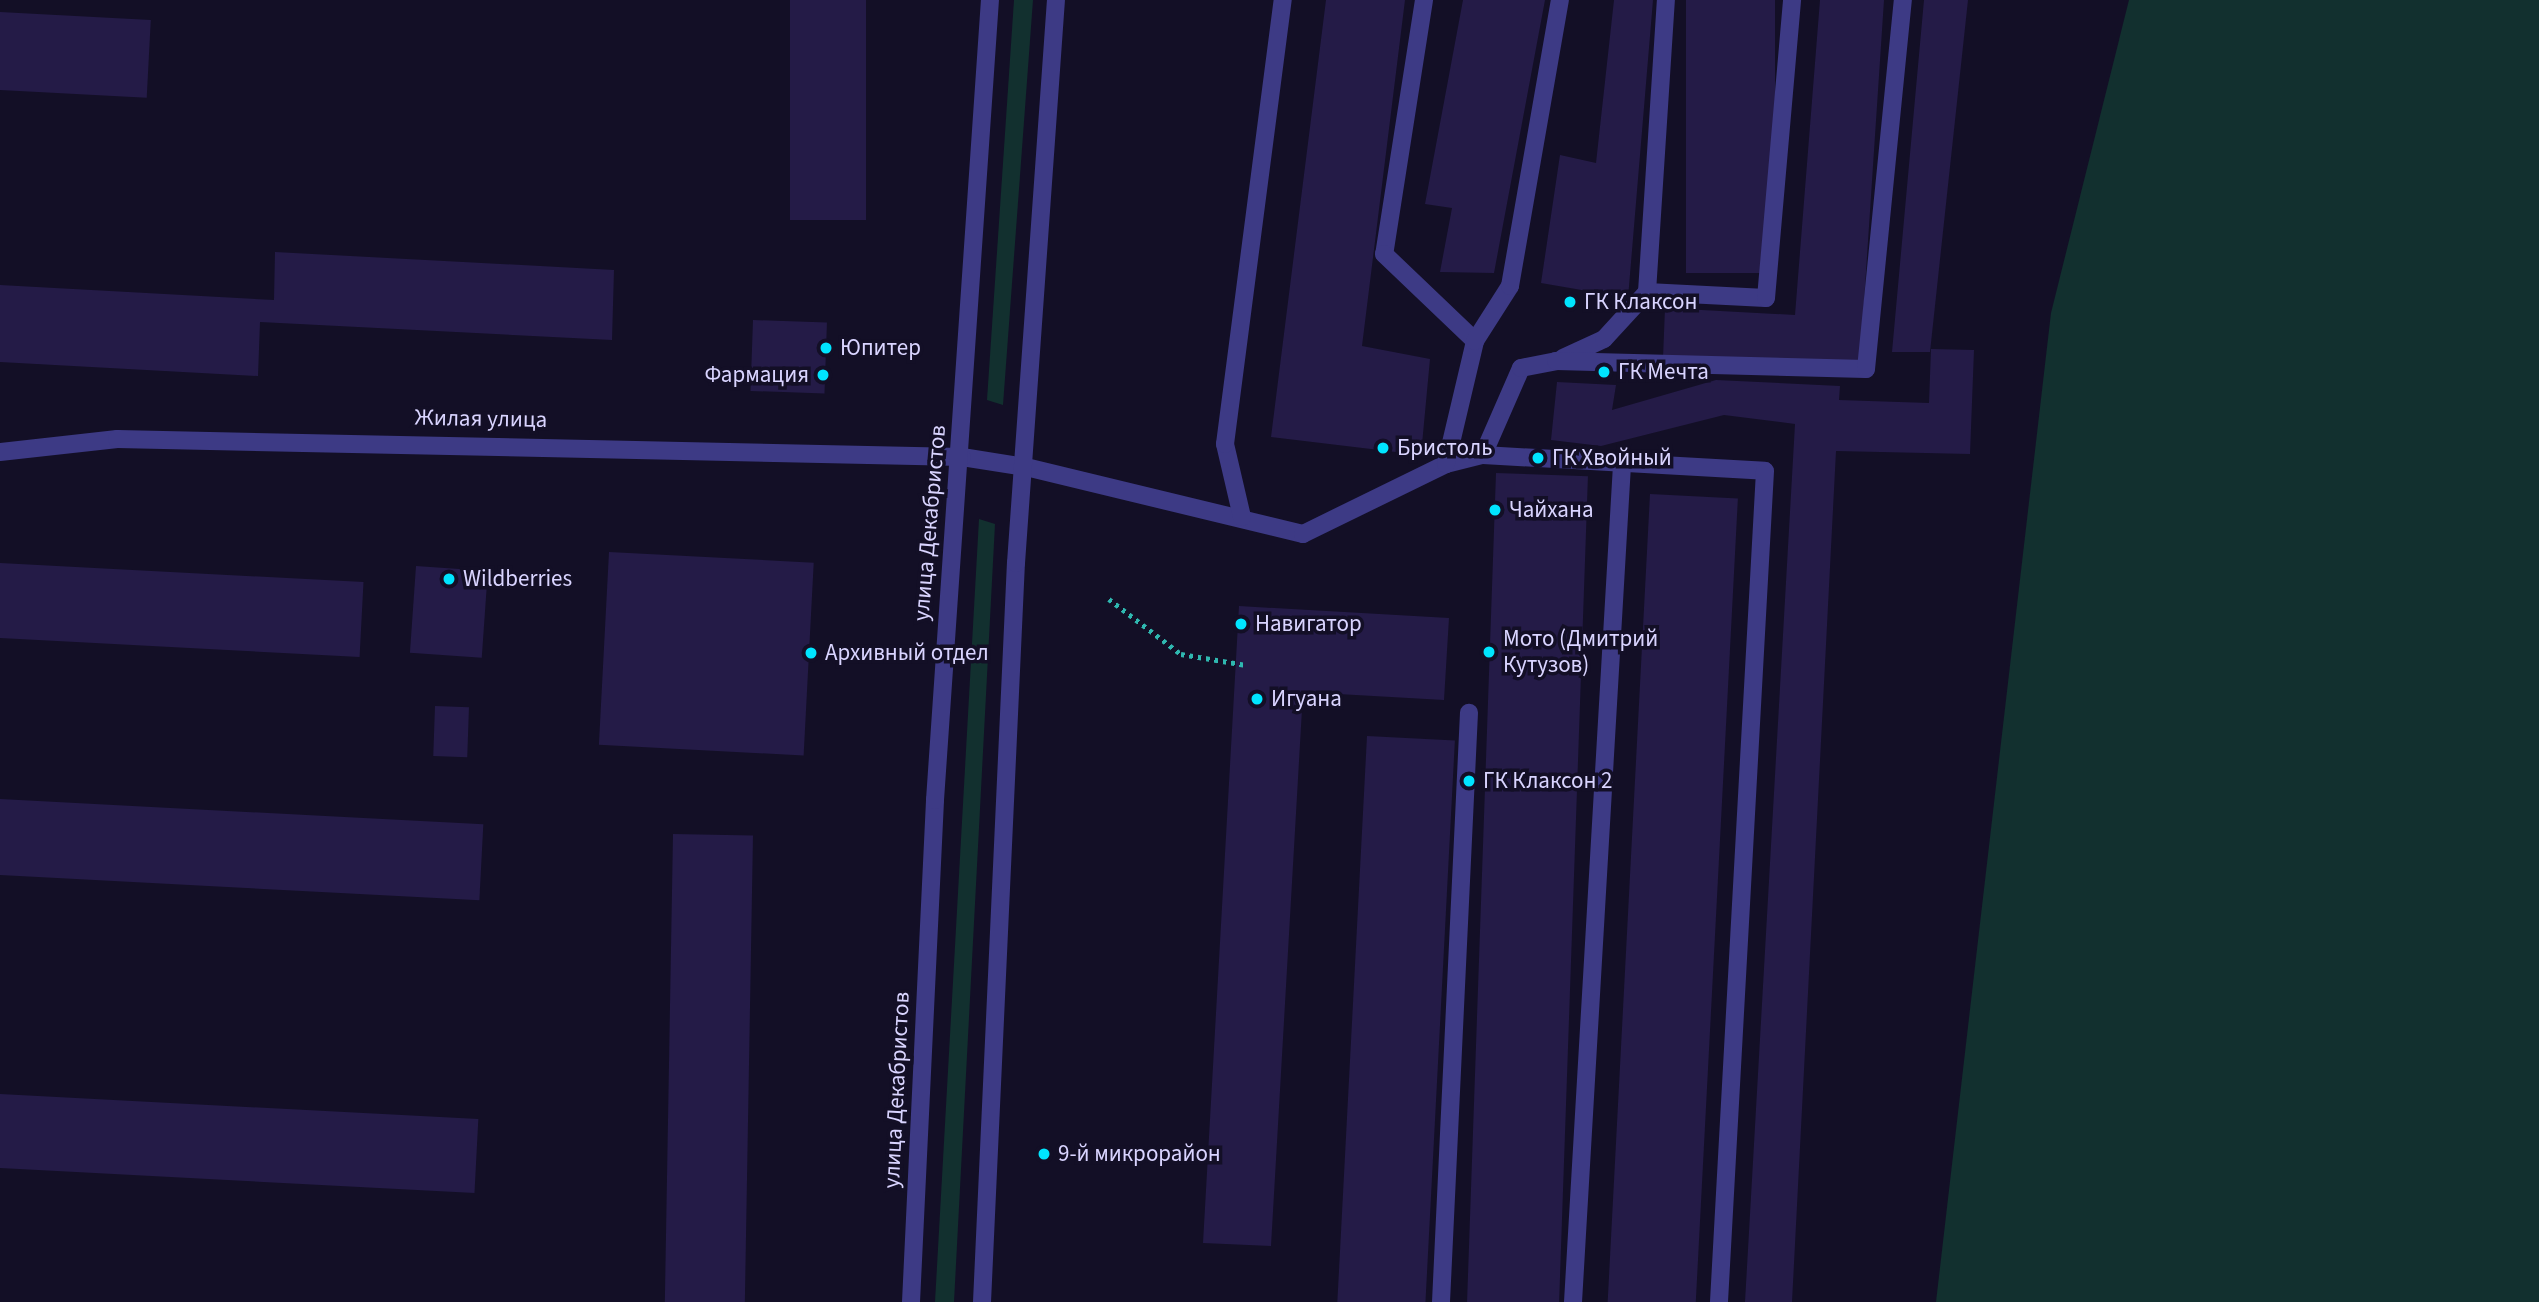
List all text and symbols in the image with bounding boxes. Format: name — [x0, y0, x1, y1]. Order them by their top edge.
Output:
place label: ГК Клаксон — [1584, 288, 1697, 316]
marker: ГК Клаксон — [1562, 294, 1578, 310]
place label: Юпитер — [840, 334, 921, 362]
marker: Юпитер — [818, 340, 834, 356]
place label: ГК Мечта — [1618, 358, 1709, 386]
place label: Фармация — [704, 361, 809, 389]
marker: ГК Мечта — [1596, 364, 1612, 380]
marker: Фармация — [815, 367, 831, 383]
street label: Жилая улица — [414, 404, 548, 434]
street label: улица Декабристов — [908, 424, 952, 622]
place label: Бристоль — [1397, 434, 1493, 462]
marker: Бристоль — [1375, 440, 1391, 456]
place label: ГК Хвойный — [1552, 444, 1672, 472]
marker: ГК Хвойный — [1530, 450, 1546, 466]
place label: Чайхана — [1509, 496, 1593, 524]
marker: Чайхана — [1487, 502, 1503, 518]
place label: Wildberries — [463, 565, 572, 593]
marker: Wildberries — [441, 571, 457, 587]
place label: Навигатор — [1255, 610, 1362, 638]
marker: Навигатор — [1233, 616, 1249, 632]
place label: Мото (Дмитрий Кутузов) — [1503, 625, 1658, 679]
place label: Архивный отдел — [825, 639, 989, 667]
marker: Мото (Дмитрий Кутузов) — [1481, 644, 1497, 660]
marker: Архивный отдел — [803, 645, 819, 661]
place label: Игуана — [1271, 685, 1342, 713]
marker: Игуана — [1249, 691, 1265, 707]
place label: ГК Клаксон 2 — [1483, 767, 1612, 795]
marker: ГК Клаксон 2 — [1461, 773, 1477, 789]
street label: улица Декабристов — [878, 991, 916, 1189]
place label: 9-й микрорайон — [1058, 1140, 1221, 1168]
marker: 9-й микрорайон — [1036, 1146, 1052, 1162]

